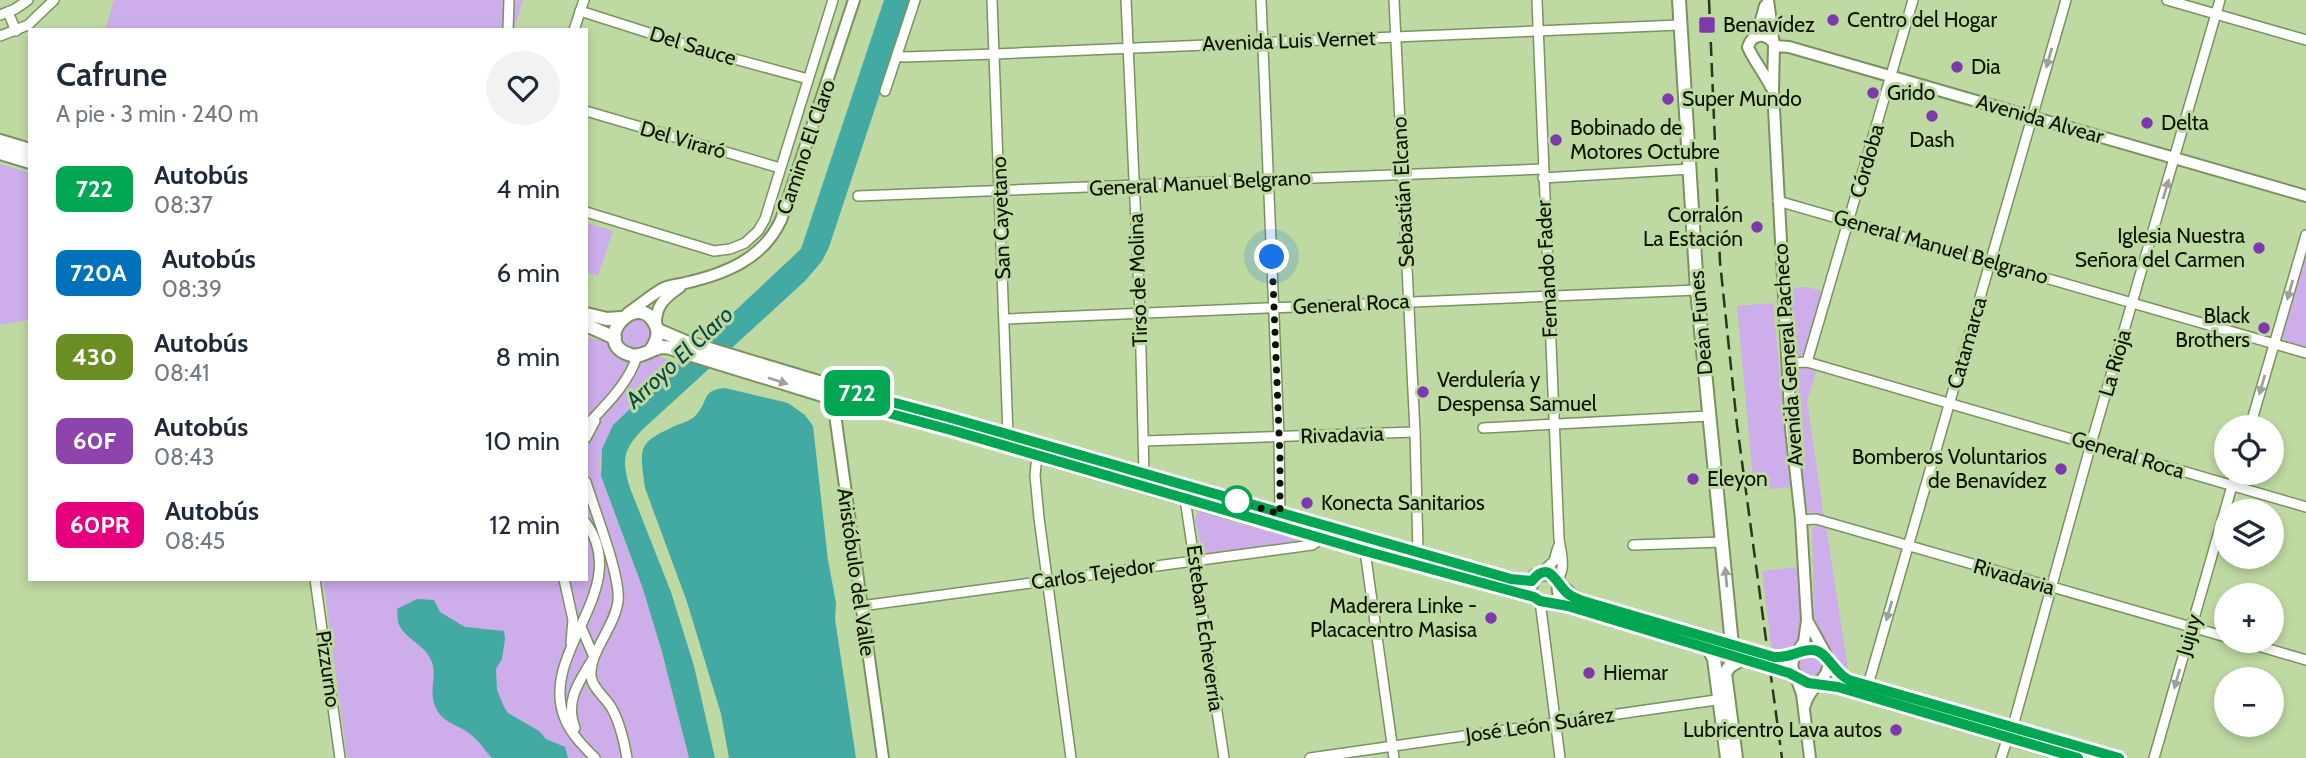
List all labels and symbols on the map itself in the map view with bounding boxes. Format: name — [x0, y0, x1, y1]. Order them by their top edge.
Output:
place label: Centro del Hogar — [1847, 7, 1997, 32]
place label: Benavídez — [1723, 12, 1815, 37]
marker: Centro del Hogar — [1825, 12, 1841, 28]
marker: Benavídez — [1697, 15, 1717, 35]
street label: Del Sauce — [647, 21, 740, 71]
street label: Avenida Luis Vernet — [1202, 25, 1376, 56]
one-way arrow — [2044, 48, 2054, 69]
place label: Dia — [1971, 54, 2001, 79]
marker: Dia — [1949, 59, 1965, 75]
street label: Camino El Claro — [771, 76, 840, 218]
place label: Grido — [1887, 80, 1935, 105]
marker: Grido — [1865, 85, 1881, 101]
place label: Super Mundo — [1682, 86, 1802, 111]
street label: Avenida Alvear — [1974, 88, 2107, 149]
marker: Super Mundo — [1660, 91, 1676, 107]
marker: Dash — [1924, 108, 1940, 124]
place label: Delta — [2161, 110, 2209, 135]
street label: Del Viraró — [637, 115, 729, 164]
place label: Bobinado de Motores Octubre — [1570, 115, 1720, 164]
marker: Delta — [2139, 115, 2155, 131]
street label: Sebastián Elcano — [1386, 116, 1419, 268]
street label: Córdoba — [1844, 121, 1889, 201]
place label: Dash — [1909, 127, 1955, 152]
marker: Bobinado de Motores Octubre — [1548, 132, 1564, 148]
street label: San Cayetano — [986, 156, 1015, 280]
street label: General Manuel Belgrano — [1088, 164, 1312, 201]
one-way arrow — [2161, 179, 2171, 200]
street label: Fernando Fader — [1530, 199, 1563, 339]
place label: Corralón La Estación — [1643, 202, 1743, 251]
street label: General Manuel Belgrano — [1831, 204, 2051, 289]
street label: Tirso de Molina — [1123, 213, 1152, 347]
marker: Corralón La Estación — [1749, 219, 1765, 235]
place label: Iglesia Nuestra Señora del Carmen — [2075, 223, 2245, 272]
your location — [1254, 239, 1289, 274]
marker: Iglesia Nuestra Señora del Carmen — [2251, 240, 2267, 256]
street label: Avenida General Pacheco — [1767, 243, 1808, 467]
street label: Deán Funes — [1683, 269, 1718, 376]
one-way arrow — [2285, 279, 2295, 300]
street label: General Roca — [1292, 288, 1410, 319]
street label: Catamarca — [1941, 294, 1992, 392]
water label: Arroyo El Claro — [619, 300, 739, 415]
place label: Black Brothers — [2175, 303, 2251, 352]
marker: Black Brothers — [2256, 320, 2272, 336]
street label: La Rioja — [2093, 327, 2137, 399]
place label: Verdulería y Despensa Samuel — [1437, 367, 1597, 416]
line badge: 722 — [817, 370, 897, 416]
one-way arrow — [2257, 375, 2267, 396]
one-way arrow — [767, 376, 788, 387]
marker: Verdulería y Despensa Samuel — [1415, 384, 1431, 400]
street label: Rivadavia — [1300, 421, 1384, 448]
street label: General Roca — [2069, 425, 2188, 484]
place label: Bomberos Voluntarios de Benavídez — [1852, 444, 2047, 493]
marker: Bomberos Voluntarios de Benavídez — [2053, 461, 2069, 477]
place label: Eleyon — [1707, 466, 1768, 491]
marker: Eleyon — [1685, 471, 1701, 487]
street label: Aristóbulo del Valle — [832, 486, 881, 658]
unlabelled marker — [1222, 486, 1252, 516]
place label: Konecta Sanitarios — [1321, 490, 1485, 515]
marker: Konecta Sanitarios — [1299, 495, 1315, 511]
street label: Esteban Echeverría — [1181, 543, 1230, 713]
street label: Carlos Tejedor — [1029, 552, 1157, 596]
street label: Rivadavia — [1971, 553, 2058, 600]
one-way arrow — [1720, 566, 1731, 588]
place label: Maderera Linke - Placacentro Masisa — [1310, 593, 1477, 642]
one-way arrow — [1884, 601, 1894, 622]
marker: Maderera Linke - Placacentro Masisa — [1483, 610, 1499, 626]
street label: Jujuy — [2170, 611, 2207, 660]
street label: Pizzurno — [311, 629, 346, 709]
place label: Hiemar — [1603, 660, 1668, 685]
marker: Hiemar — [1581, 665, 1597, 681]
one-way arrow — [2171, 669, 2181, 690]
street label: José León Suárez — [1463, 702, 1616, 747]
place label: Lubricentro Lava autos — [1683, 717, 1882, 742]
marker: Lubricentro Lava autos — [1888, 722, 1904, 738]

